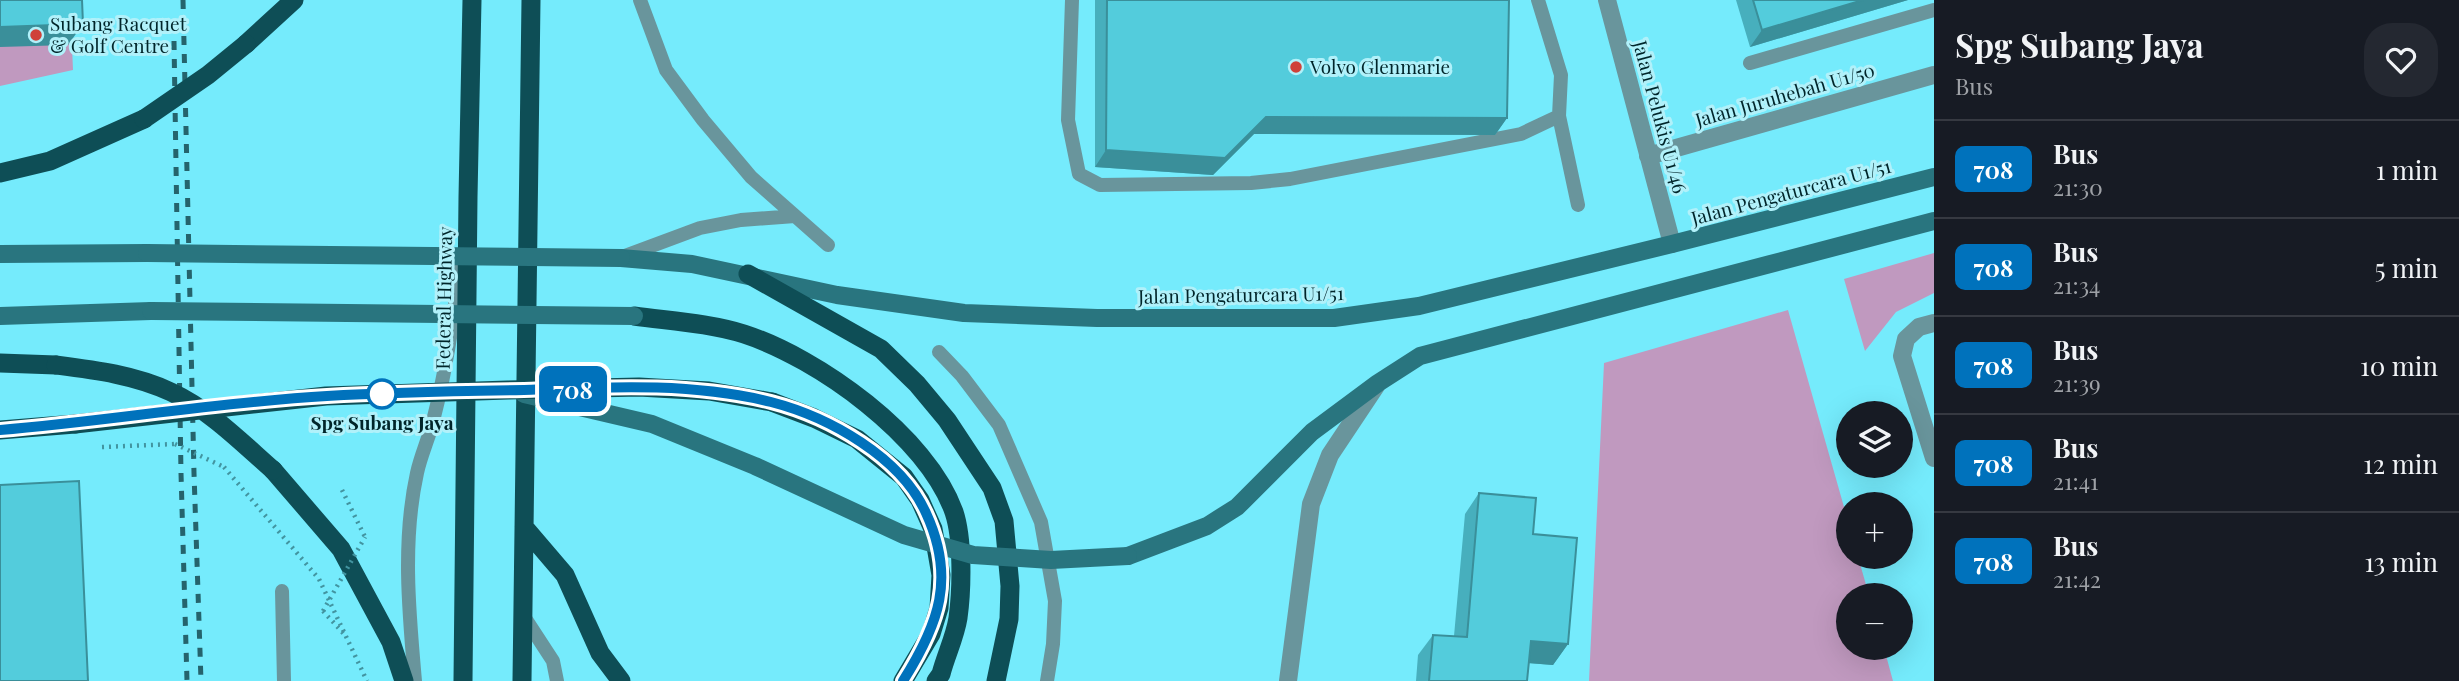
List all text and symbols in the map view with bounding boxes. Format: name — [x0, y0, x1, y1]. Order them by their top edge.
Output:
place label: Subang Racquet & Golf Centre — [50, 10, 187, 58]
text: Spg Subang Jaya — [1955, 22, 2204, 66]
button: heart — [2364, 23, 2438, 97]
marker: Subang Racquet & Golf Centre — [28, 27, 44, 43]
street label: Jalan Pelukis U1/46 — [1628, 36, 1694, 196]
place label: Volvo Glenmarie — [1309, 53, 1450, 79]
street label: Jalan Juruhebah U1/50 — [1691, 56, 1877, 132]
marker: Volvo Glenmarie — [1288, 59, 1304, 75]
text: Bus — [1955, 70, 1993, 101]
text: Bus — [2053, 136, 2098, 171]
street label: Jalan Pengaturcara U1/51 — [1687, 152, 1893, 230]
text: 1 min — [2376, 152, 2438, 187]
text: 708 — [1974, 153, 2013, 185]
text: 21:30 — [2053, 171, 2103, 202]
street label: Federal Highway — [429, 226, 457, 370]
text: Bus — [2053, 234, 2098, 269]
text: 5 min — [2375, 250, 2438, 285]
text: 708 — [1974, 251, 2013, 283]
text: 21:34 — [2053, 269, 2100, 300]
street label: Jalan Pengaturcara U1/51 — [1137, 279, 1344, 309]
text: Bus — [2053, 332, 2098, 367]
text: 10 min — [2360, 348, 2438, 383]
text: 708 — [1974, 349, 2013, 381]
line badge: 708 — [533, 366, 613, 412]
text: 21:39 — [2053, 367, 2101, 398]
text: 708 — [553, 373, 593, 405]
marker: Spg Subang Jaya — [367, 379, 397, 409]
map controls — [1836, 401, 1913, 660]
button: layers — [1836, 401, 1913, 478]
place label: Spg Subang Jaya — [310, 409, 454, 435]
text: Bus — [2053, 430, 2098, 465]
text: 12 min — [2363, 446, 2438, 481]
text: 708 — [1974, 447, 2013, 479]
text: 21:41 — [2053, 465, 2099, 496]
button: + — [1836, 492, 1913, 569]
text: Bus — [2053, 528, 2098, 563]
text: 13 min — [2364, 544, 2438, 579]
text: 708 — [1974, 545, 2013, 577]
text: 21:42 — [2053, 563, 2101, 594]
button: − — [1836, 583, 1913, 660]

